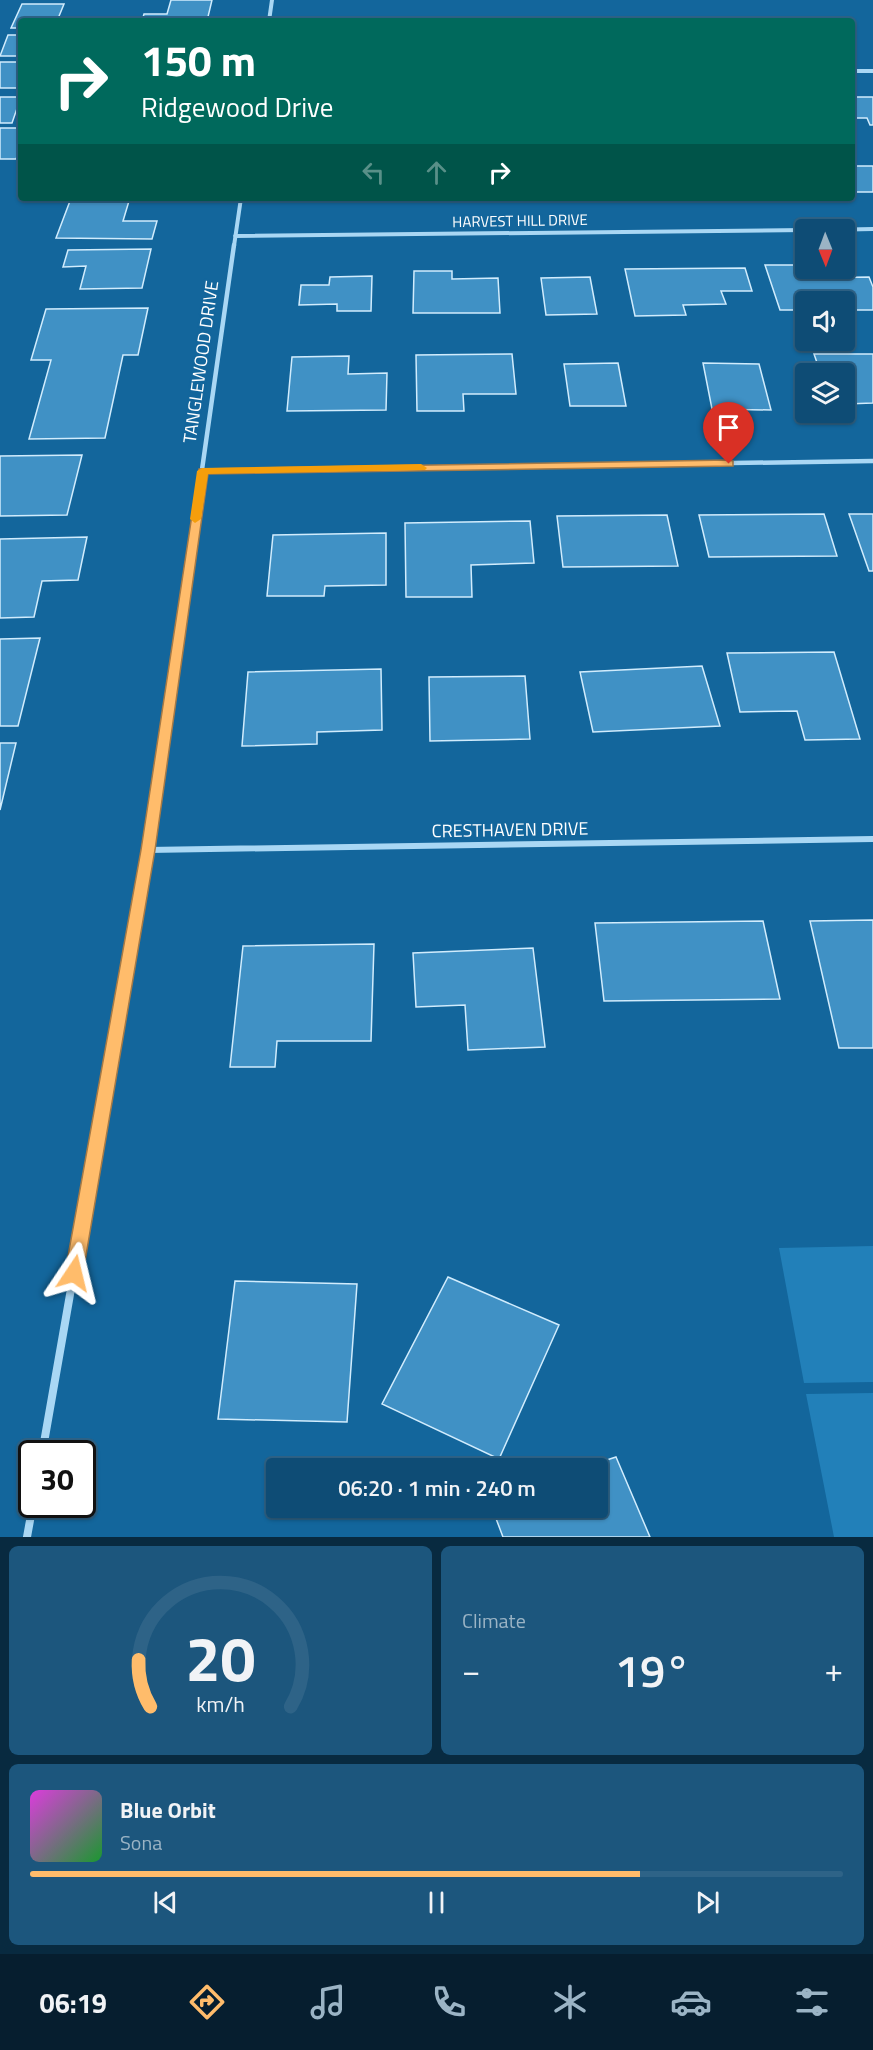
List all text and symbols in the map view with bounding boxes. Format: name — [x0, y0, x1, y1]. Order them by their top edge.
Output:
text: 150 m — [141, 28, 256, 92]
icon: right — [42, 42, 120, 120]
text: Ridgewood Drive — [141, 86, 333, 127]
icon: left — [357, 156, 390, 189]
icon: ahead — [420, 156, 453, 189]
icon: right — [483, 156, 516, 189]
street label: HARVEST HILL DRIVE — [452, 208, 588, 233]
north arrow — [795, 219, 855, 279]
map controls — [795, 219, 855, 423]
street label: TANGLEWOOD DRIVE — [176, 279, 225, 445]
button: sound — [795, 291, 855, 351]
button: layers — [795, 363, 855, 423]
pin — [703, 402, 754, 464]
icon: arrive — [712, 411, 745, 444]
street label: CRESTHAVEN DRIVE — [432, 815, 589, 844]
position arrow — [42, 1241, 106, 1305]
speed limit sign: 30 — [18, 1440, 96, 1518]
text: 06:20 · 1 min · 240 m — [338, 1471, 536, 1505]
text: Climate — [462, 1605, 526, 1636]
text: 20 — [186, 1610, 255, 1705]
text: 19° — [615, 1636, 690, 1704]
text: − — [462, 1645, 480, 1695]
text: + — [825, 1645, 843, 1695]
text: km/h — [196, 1689, 245, 1721]
text: Blue Orbit — [120, 1793, 216, 1827]
text: Sona — [120, 1827, 162, 1858]
icon: previous — [149, 1886, 182, 1919]
icon: pause — [420, 1886, 453, 1919]
icon: next — [691, 1886, 724, 1919]
icon: directions — [186, 1981, 228, 2023]
icon: music — [307, 1981, 349, 2023]
icon: phone — [428, 1981, 470, 2023]
icon: climate — [549, 1981, 591, 2023]
icon: car — [670, 1981, 712, 2023]
icon: filters — [791, 1981, 833, 2023]
text: 06:19 — [40, 1982, 107, 2023]

